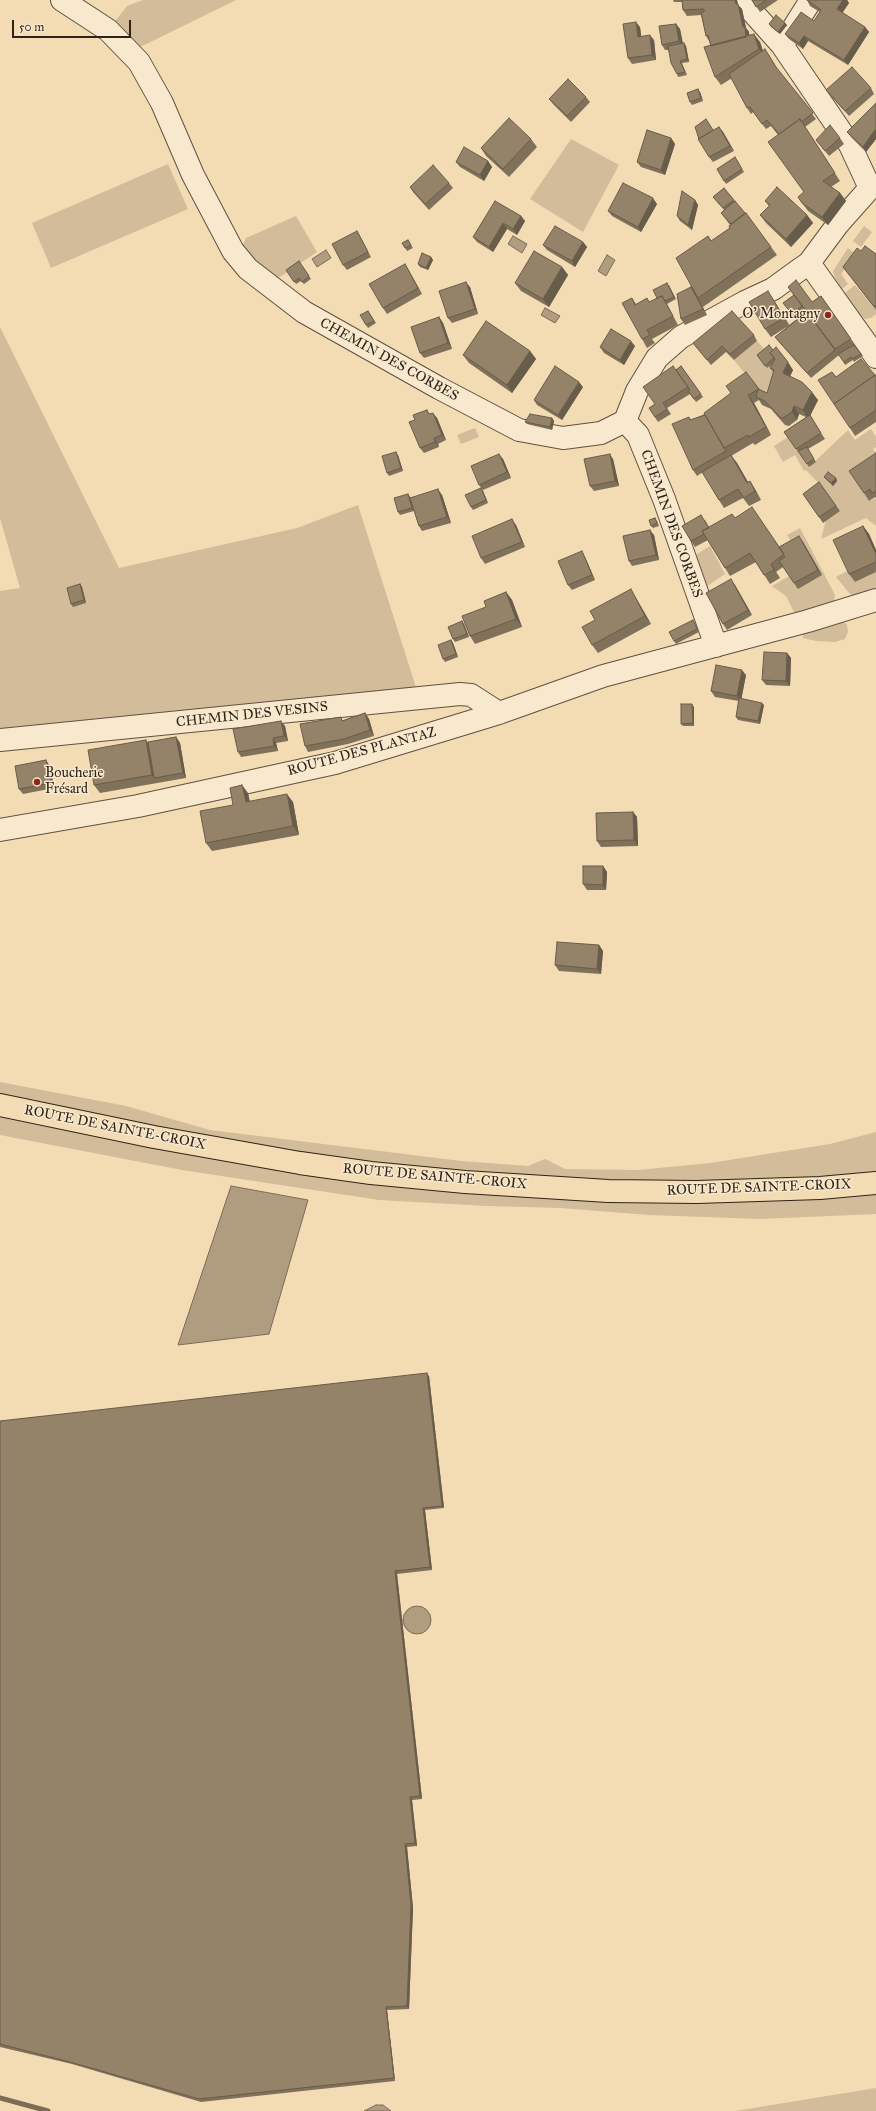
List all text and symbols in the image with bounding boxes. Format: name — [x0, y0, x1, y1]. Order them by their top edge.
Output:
scale bar — [14, 12, 133, 38]
text: 50 m — [19, 20, 44, 34]
place label: O' Montagny — [743, 307, 820, 323]
marker: O' Montagny — [823, 310, 833, 320]
street label: CHEMIN DES CORBES — [317, 315, 461, 405]
street label: CHEMIN DES CORBES — [636, 448, 706, 600]
street label: CHEMIN DES VESINS — [175, 699, 329, 731]
street label: ROUTE DES PLANTAZ — [286, 724, 438, 780]
place label: Boucherie Frésard — [45, 766, 103, 798]
marker: Boucherie Frésard — [32, 777, 42, 787]
street label: ROUTE DE SAINTE-CROIX — [23, 1102, 207, 1154]
street label: ROUTE DE SAINTE-CROIX — [342, 1161, 528, 1193]
street label: ROUTE DE SAINTE-CROIX — [666, 1176, 852, 1200]

